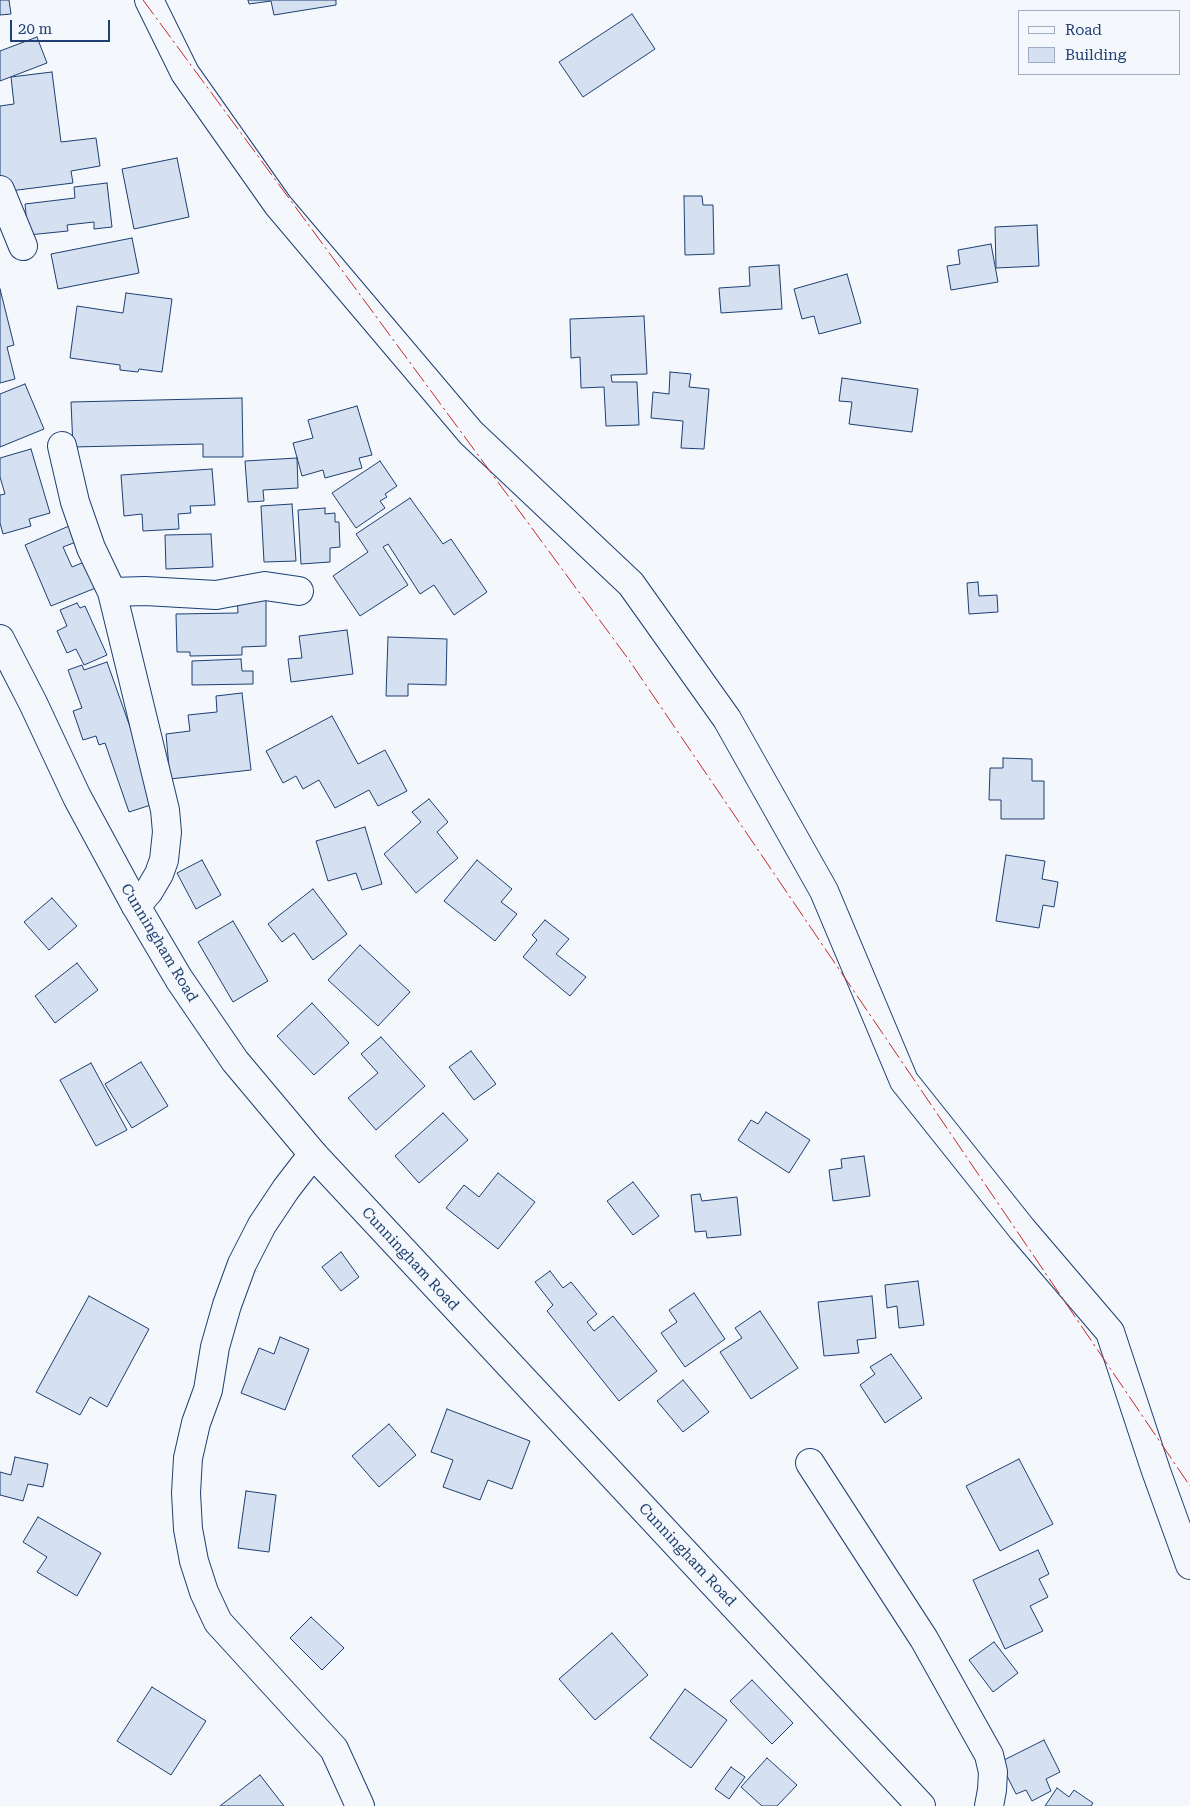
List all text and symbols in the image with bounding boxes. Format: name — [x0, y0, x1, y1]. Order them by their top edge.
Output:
scale bar — [12, 10, 112, 42]
legend — [1018, 10, 1180, 75]
text: 20 m — [18, 20, 52, 38]
text: Road — [1065, 21, 1102, 39]
text: Building — [1065, 46, 1126, 64]
street label: Cunningham Road — [117, 881, 201, 1005]
street label: Cunningham Road — [357, 1204, 463, 1314]
street label: Cunningham Road — [634, 1500, 740, 1610]

